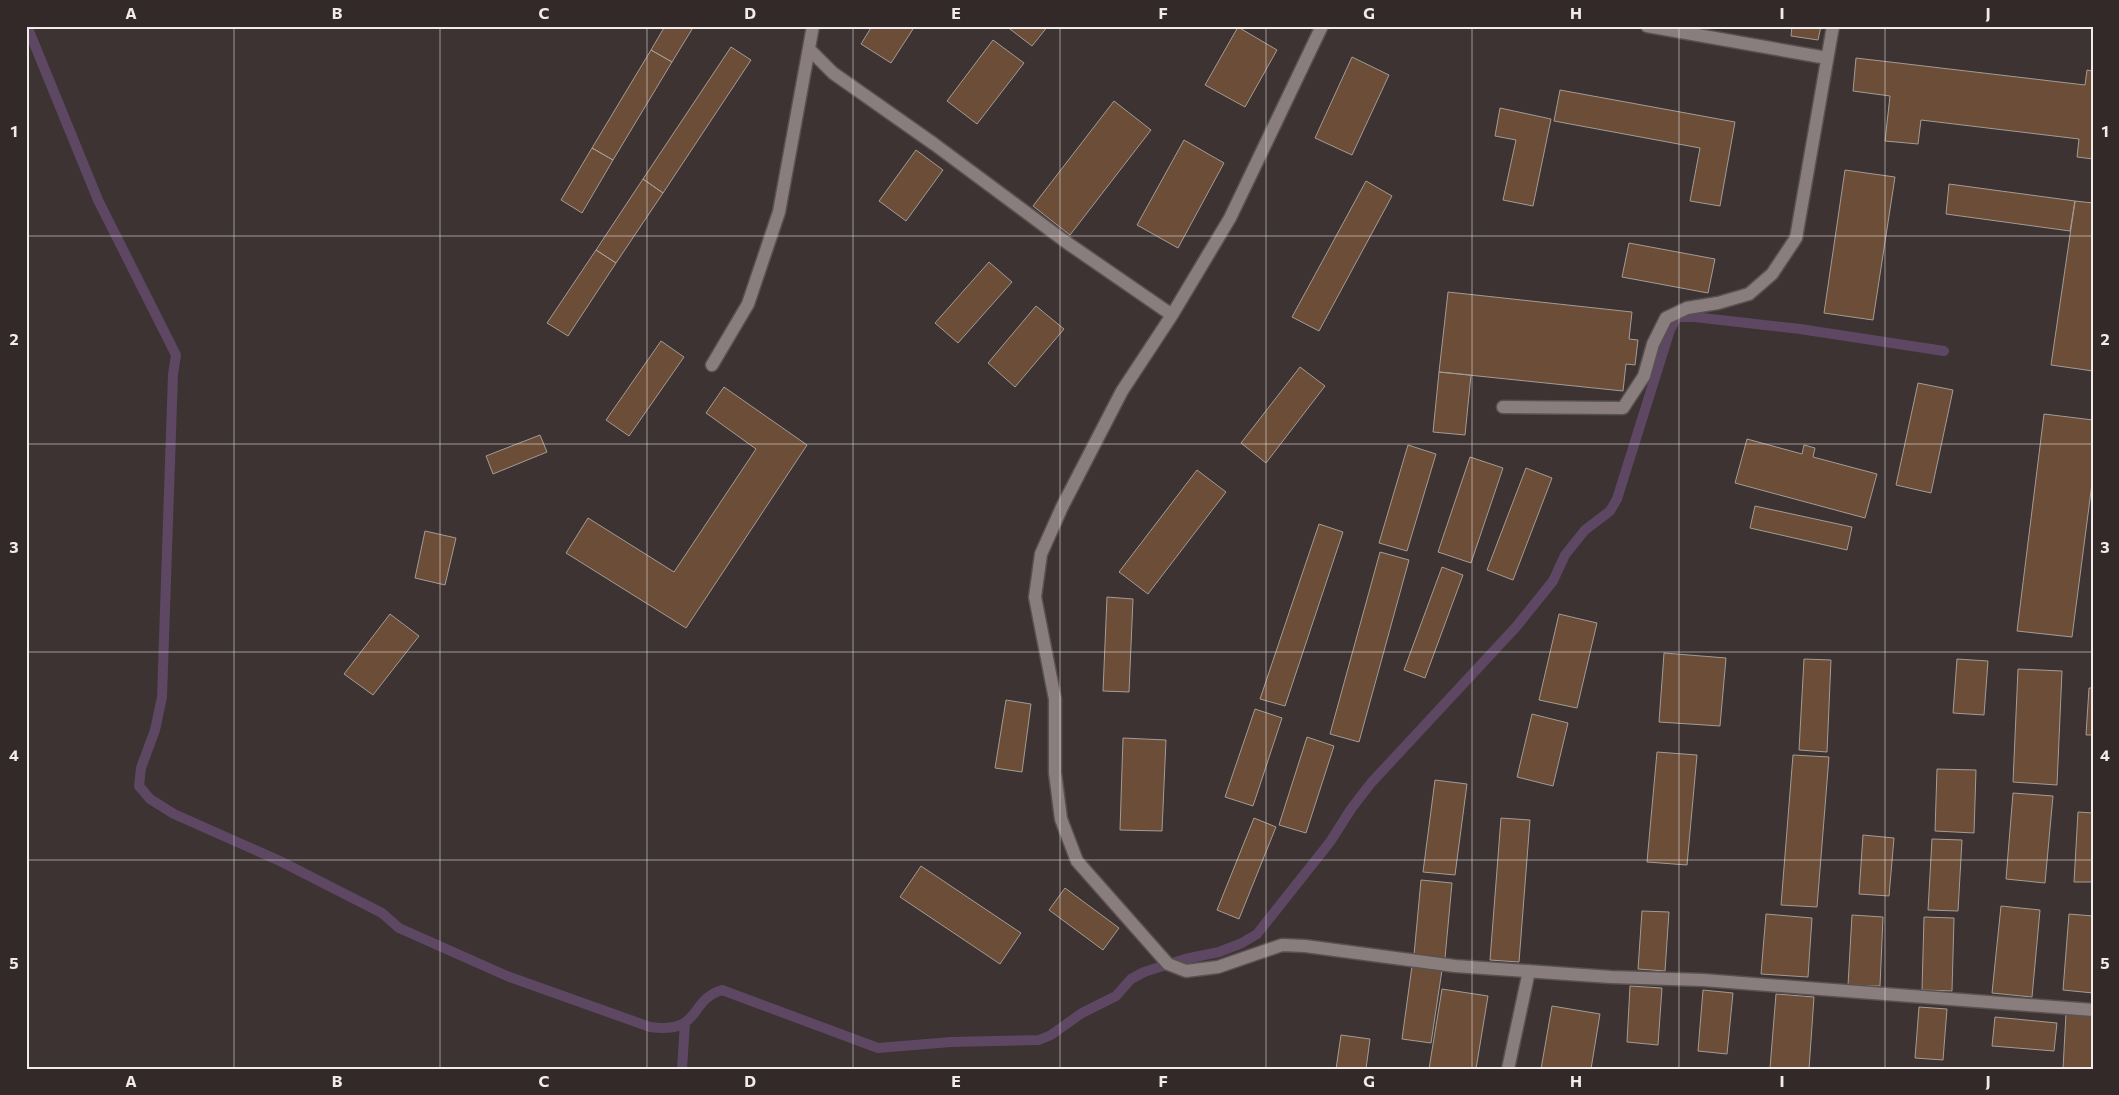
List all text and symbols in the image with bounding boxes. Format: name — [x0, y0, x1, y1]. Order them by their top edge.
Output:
text: A — [125, 3, 137, 22]
text: B — [332, 3, 343, 22]
text: C — [539, 3, 550, 22]
text: D — [744, 3, 756, 22]
text: E — [951, 3, 961, 22]
text: F — [1158, 3, 1168, 22]
text: G — [1363, 3, 1375, 22]
text: H — [1570, 3, 1582, 22]
text: I — [1779, 3, 1785, 22]
text: J — [1985, 3, 1991, 22]
text: 1 — [10, 121, 18, 140]
text: 1 — [2101, 121, 2109, 140]
text: 2 — [9, 329, 19, 348]
text: 2 — [2100, 329, 2110, 348]
text: 3 — [9, 537, 19, 556]
text: 3 — [2100, 537, 2110, 556]
text: 4 — [9, 745, 19, 764]
text: 4 — [2100, 745, 2110, 764]
text: 5 — [9, 953, 19, 972]
text: 5 — [2100, 953, 2110, 972]
text: A — [125, 1071, 137, 1090]
text: B — [332, 1071, 343, 1090]
text: C — [539, 1071, 550, 1090]
text: D — [744, 1071, 756, 1090]
text: E — [951, 1071, 961, 1090]
text: F — [1158, 1071, 1168, 1090]
text: G — [1363, 1071, 1375, 1090]
text: H — [1570, 1071, 1582, 1090]
text: I — [1779, 1071, 1785, 1090]
text: J — [1985, 1071, 1991, 1090]

